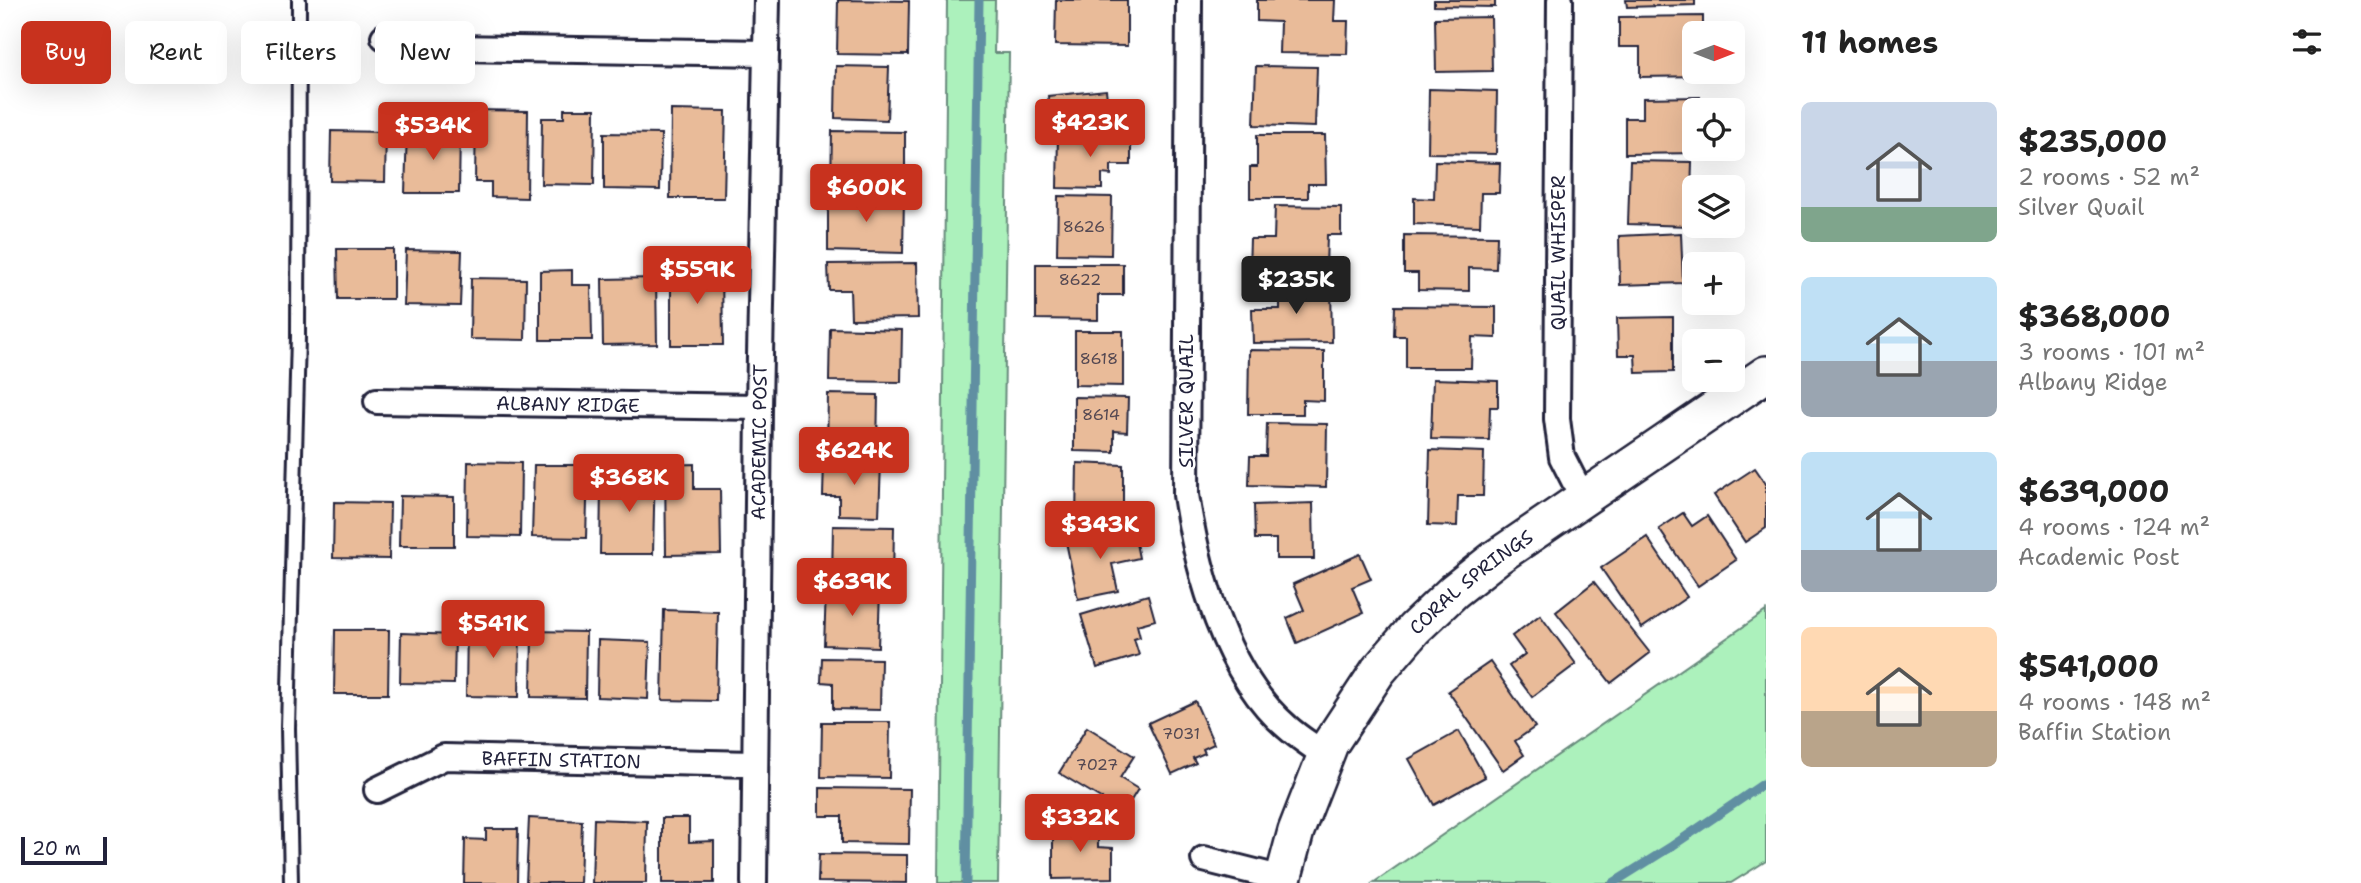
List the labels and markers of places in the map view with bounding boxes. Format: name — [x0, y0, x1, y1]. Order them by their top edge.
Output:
pin: $423K — [1041, 100, 1139, 159]
pin: $534K — [384, 102, 482, 162]
pin: $600K — [817, 164, 915, 224]
pin: $559K — [648, 246, 746, 306]
pin: $235K — [1247, 256, 1345, 316]
pin: $624K — [805, 428, 903, 487]
pin: $368K — [580, 454, 678, 514]
pin: $343K — [1051, 502, 1149, 561]
pin: $639K — [803, 558, 901, 618]
pin: $541K — [444, 600, 542, 660]
pin: $332K — [1031, 794, 1129, 854]

